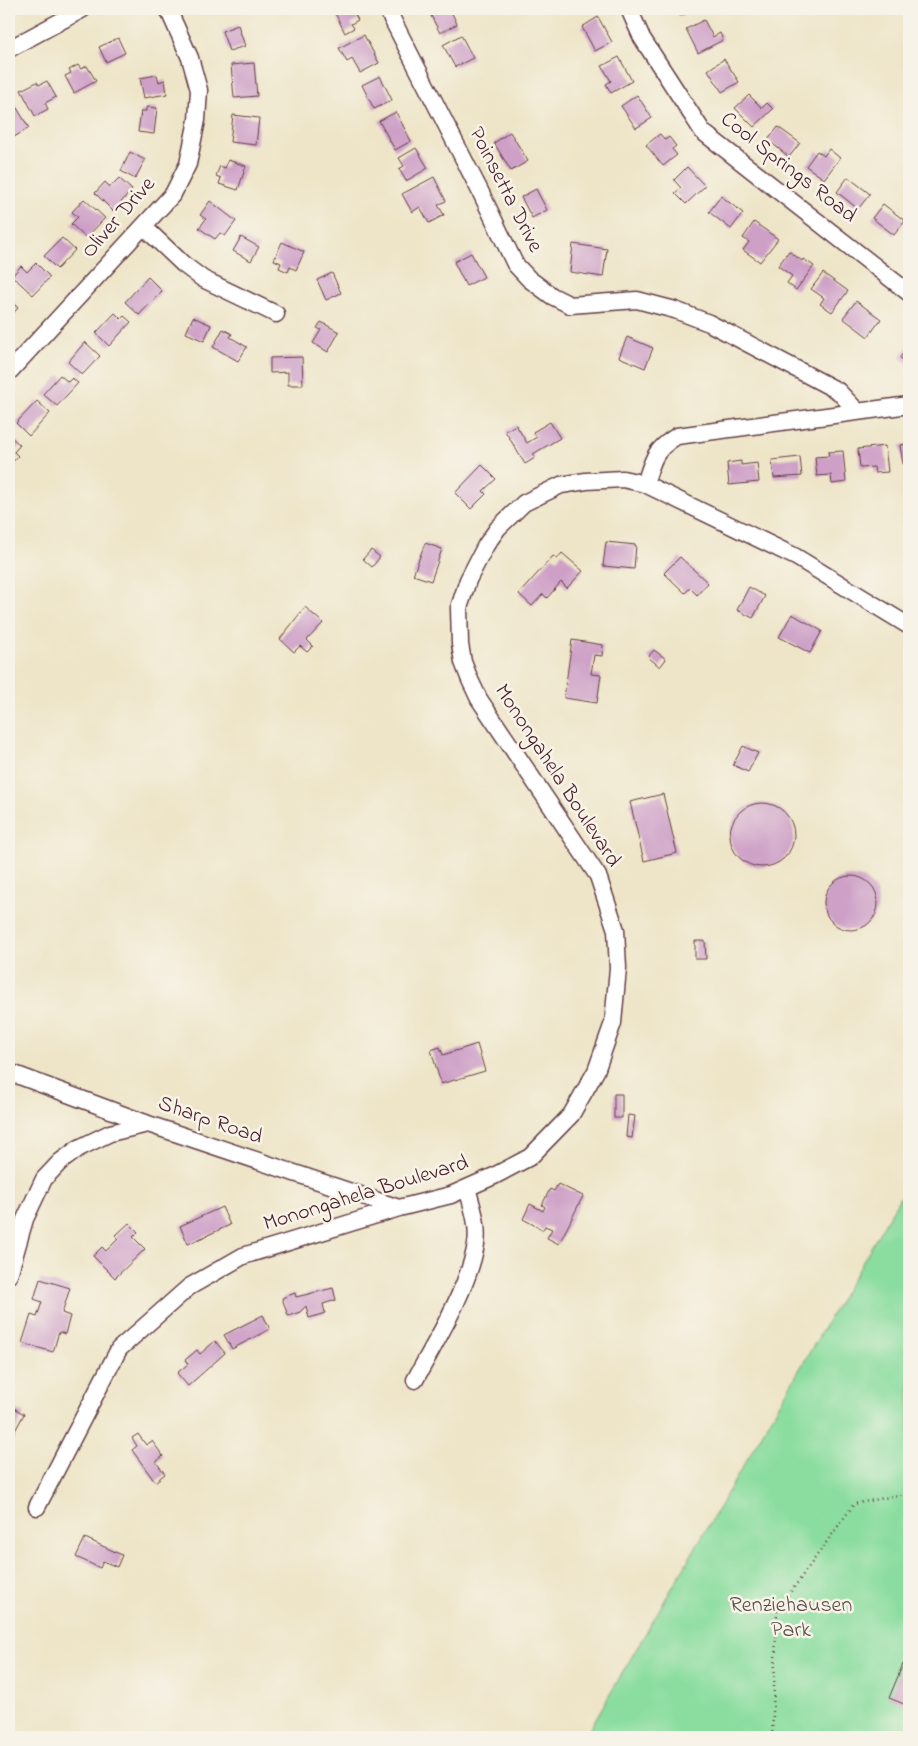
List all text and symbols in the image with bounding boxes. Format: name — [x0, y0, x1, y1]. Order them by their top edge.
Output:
street label: Cool Springs Road — [712, 104, 863, 232]
street label: Poinsetta Drive — [460, 122, 550, 258]
street label: Oliver Drive — [74, 170, 164, 266]
street label: Monongahela Boulevard — [485, 678, 628, 875]
street label: Sharp Road — [153, 1088, 267, 1154]
street label: Monongahela Boulevard — [259, 1148, 473, 1241]
park label: Renziehausen Park — [730, 1590, 852, 1647]

